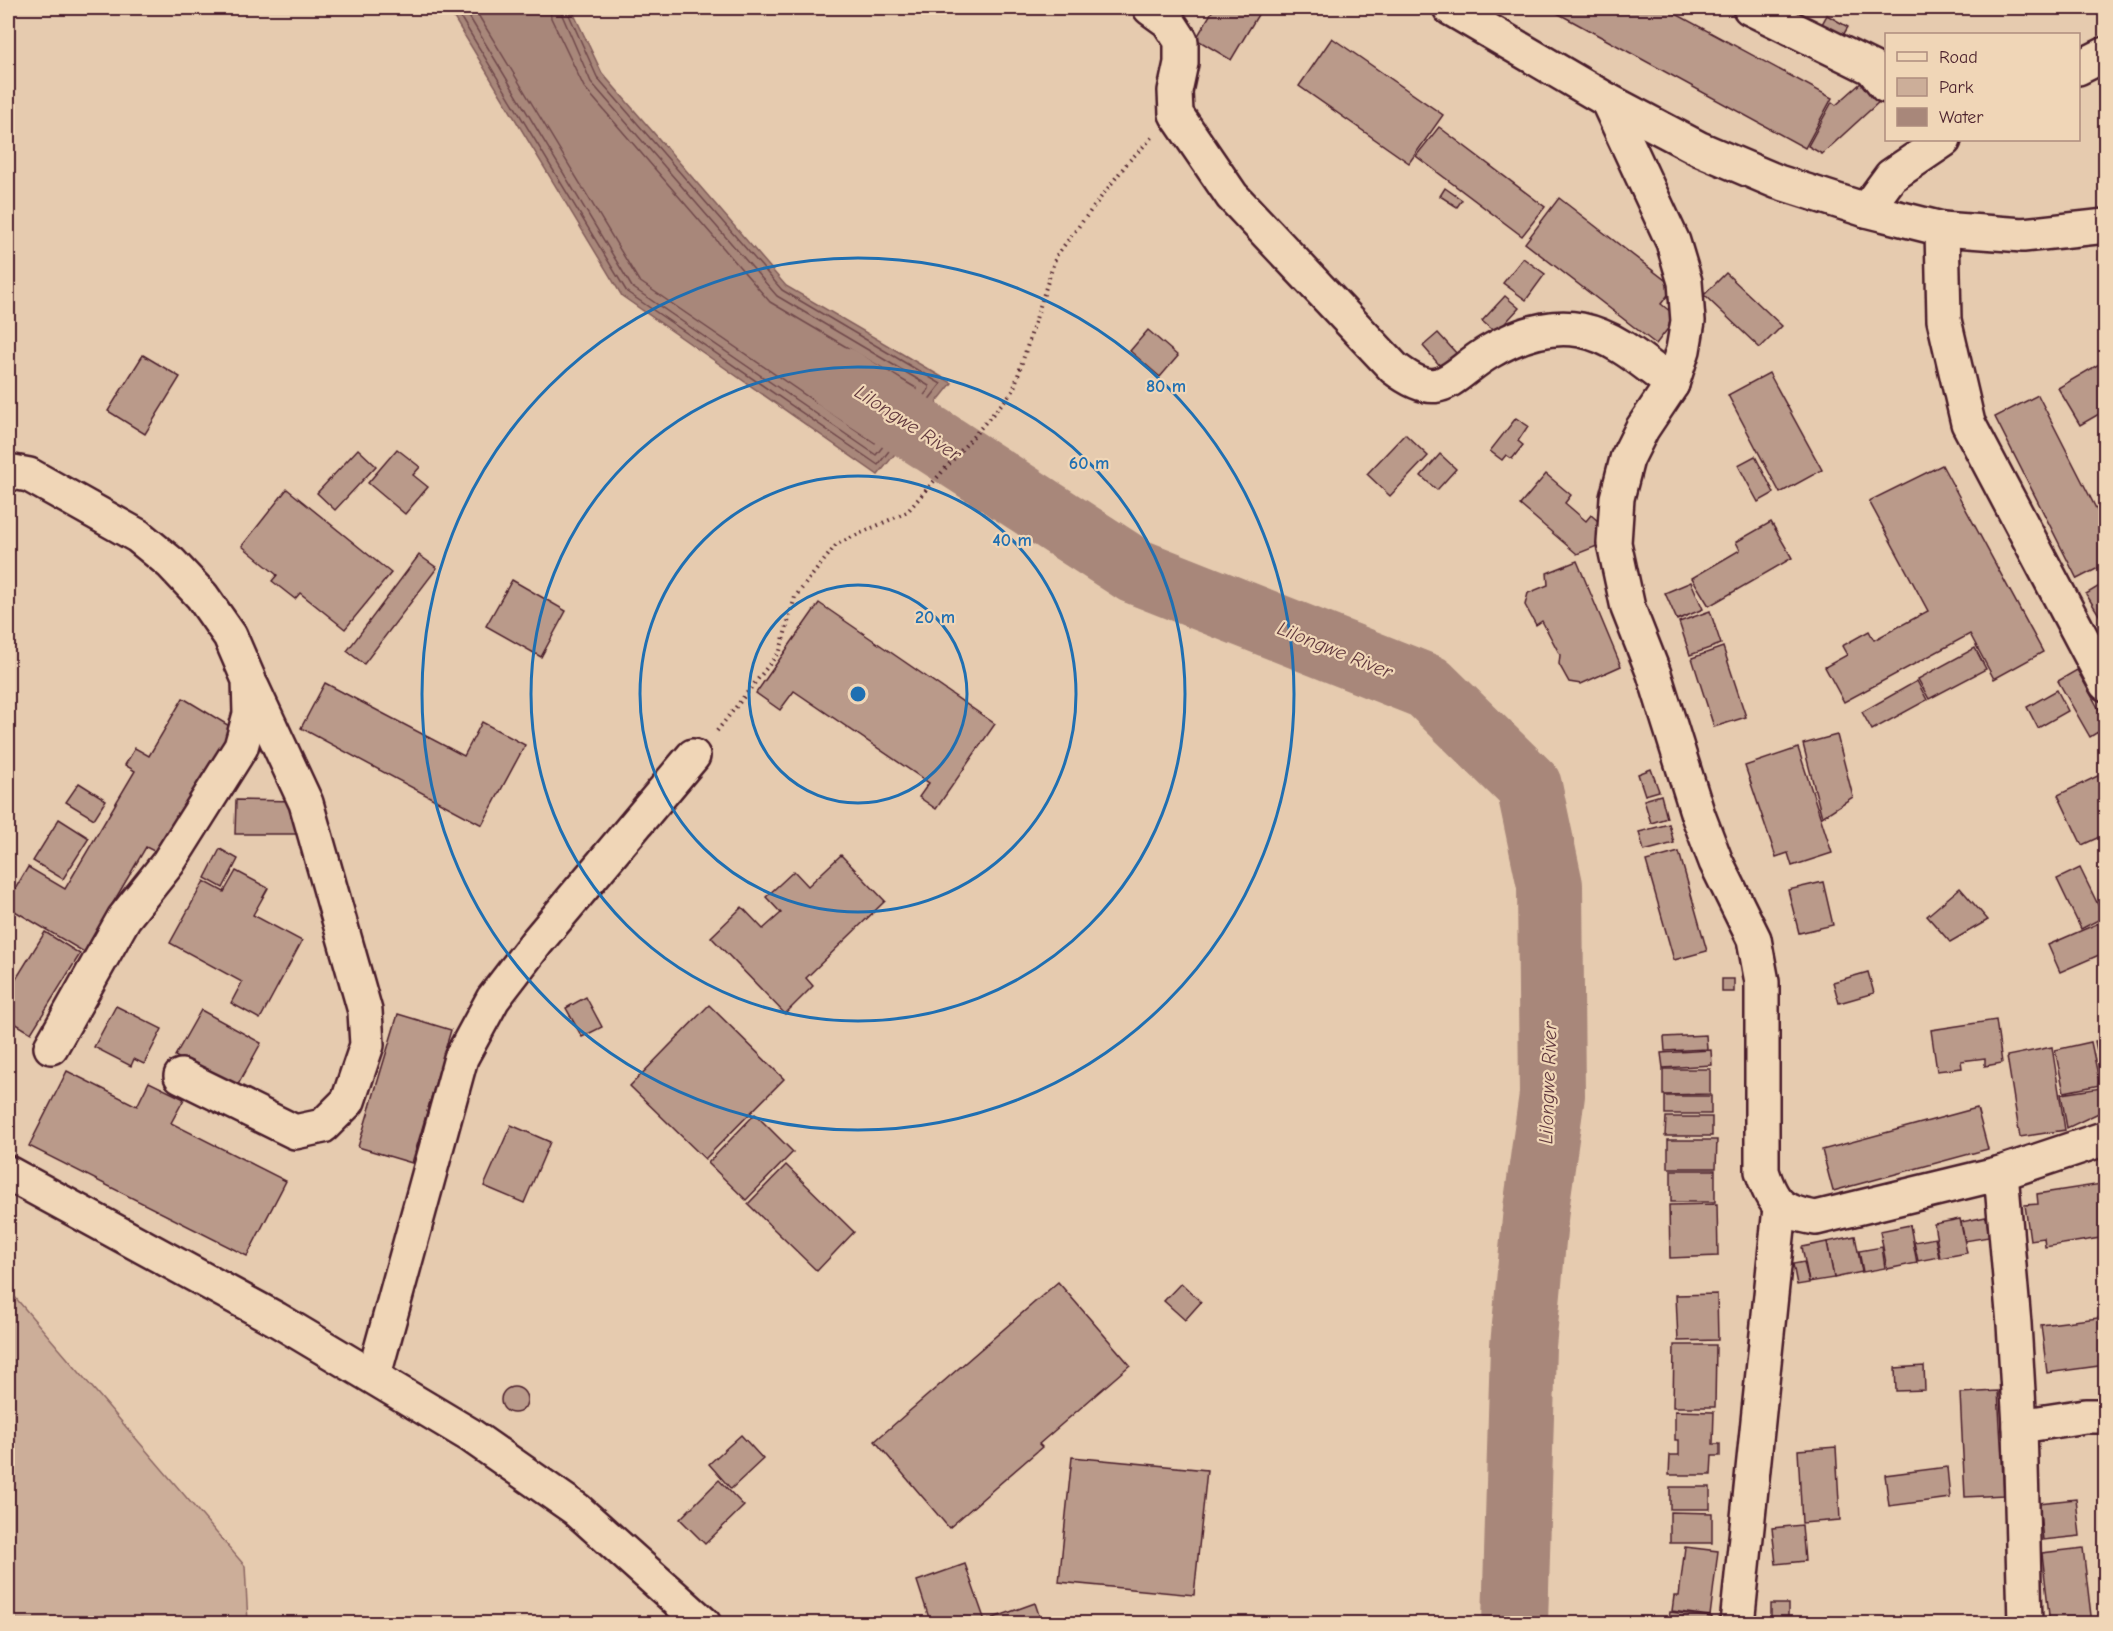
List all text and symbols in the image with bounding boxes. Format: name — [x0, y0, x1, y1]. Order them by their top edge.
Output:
legend — [1885, 33, 2080, 141]
text: Road — [1939, 47, 1978, 68]
text: Park — [1939, 77, 1974, 98]
text: Water — [1939, 107, 1984, 128]
text: 80 m — [1146, 376, 1186, 397]
water label: Lilongwe River — [850, 380, 966, 467]
text: 60 m — [1069, 453, 1109, 474]
text: 40 m — [992, 530, 1032, 551]
text: 20 m — [915, 607, 955, 628]
water label: Lilongwe River — [1274, 616, 1397, 684]
centre of rings — [848, 684, 868, 704]
water label: Lilongwe River — [1534, 1020, 1562, 1144]

